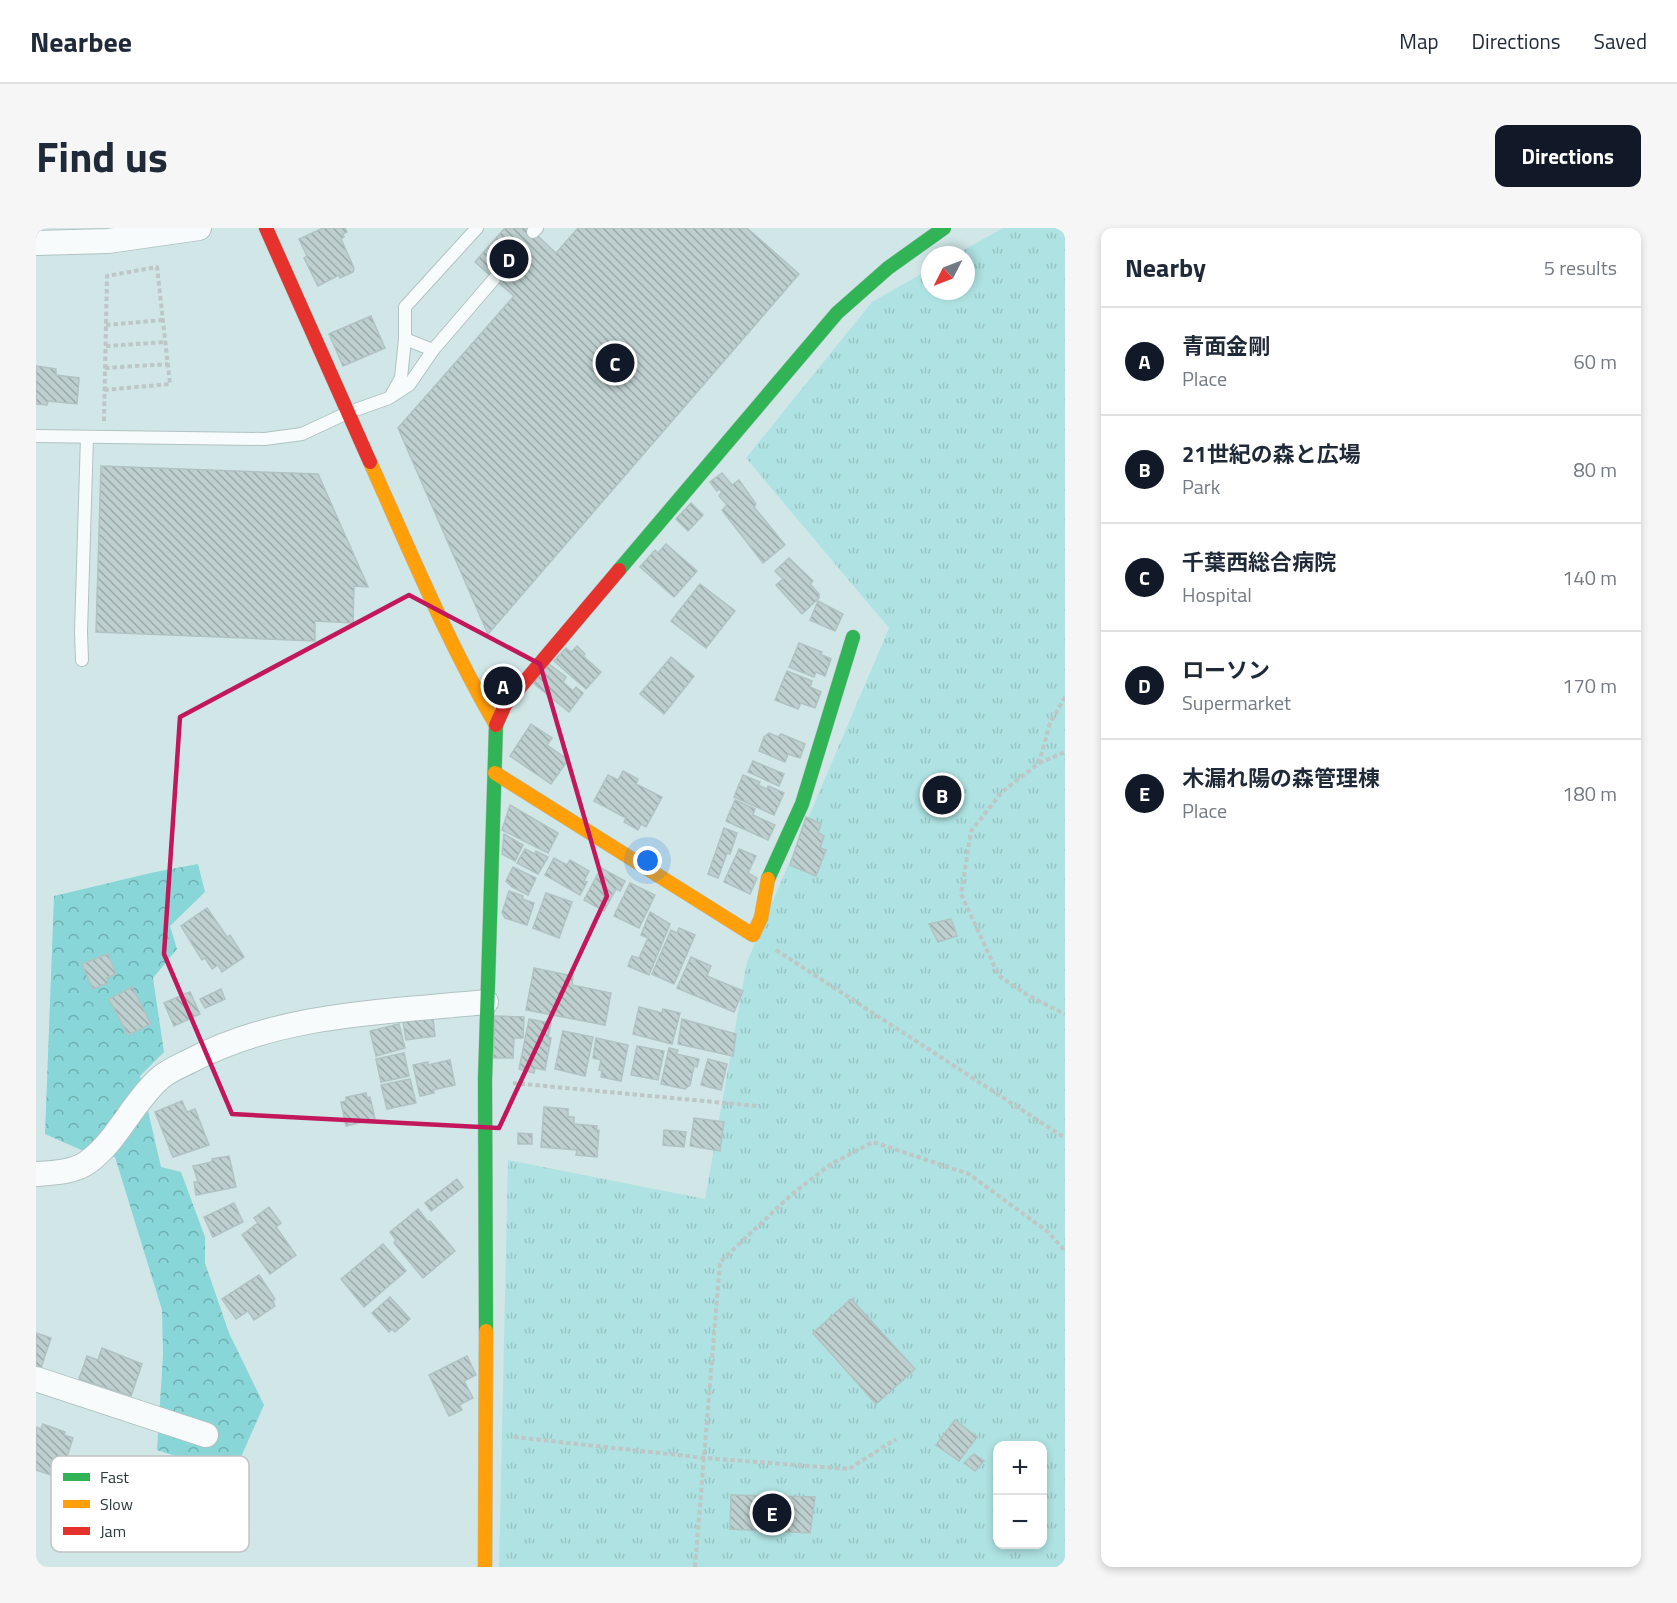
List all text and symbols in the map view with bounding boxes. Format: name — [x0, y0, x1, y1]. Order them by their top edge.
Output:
text: Nearbee — [30, 20, 132, 63]
text: Map — [1399, 25, 1439, 57]
text: Directions — [1472, 25, 1561, 57]
text: Saved — [1594, 25, 1647, 57]
text: Find us — [36, 124, 168, 188]
button: Directions — [1495, 125, 1641, 187]
pin: D — [490, 237, 528, 282]
north arrow — [921, 246, 975, 300]
text: Nearby — [1125, 248, 1206, 287]
text: 5 results — [1544, 252, 1617, 283]
text: 青面金剛 — [1182, 329, 1270, 363]
pin: C — [596, 340, 634, 386]
text: A — [1138, 346, 1151, 377]
text: 60 m — [1573, 346, 1617, 377]
text: Place — [1182, 363, 1227, 394]
text: 21世紀の森と広場 — [1182, 437, 1361, 471]
text: B — [1138, 454, 1151, 485]
text: 80 m — [1573, 454, 1617, 485]
text: Park — [1182, 471, 1220, 502]
text: 千葉西総合病院 — [1182, 545, 1336, 579]
text: C — [1139, 562, 1150, 593]
text: 140 m — [1562, 562, 1617, 593]
text: Hospital — [1182, 579, 1252, 610]
text: ローソン — [1182, 653, 1270, 687]
pin: A — [484, 664, 522, 708]
text: D — [1138, 670, 1151, 701]
text: 170 m — [1562, 670, 1617, 701]
text: Supermarket — [1182, 687, 1291, 718]
text: 木漏れ陽の森管理棟 — [1182, 761, 1380, 795]
pin: B — [922, 772, 962, 818]
text: E — [1139, 778, 1150, 809]
text: 180 m — [1562, 778, 1617, 809]
text: Place — [1182, 795, 1227, 826]
your location — [633, 846, 662, 875]
map controls — [993, 1441, 1047, 1549]
button: + — [993, 1441, 1047, 1495]
legend — [51, 1456, 249, 1552]
text: Fast — [100, 1465, 129, 1489]
pin: E — [752, 1490, 792, 1536]
text: Slow — [100, 1492, 133, 1516]
button: − — [993, 1495, 1047, 1549]
text: Jam — [100, 1519, 126, 1543]

